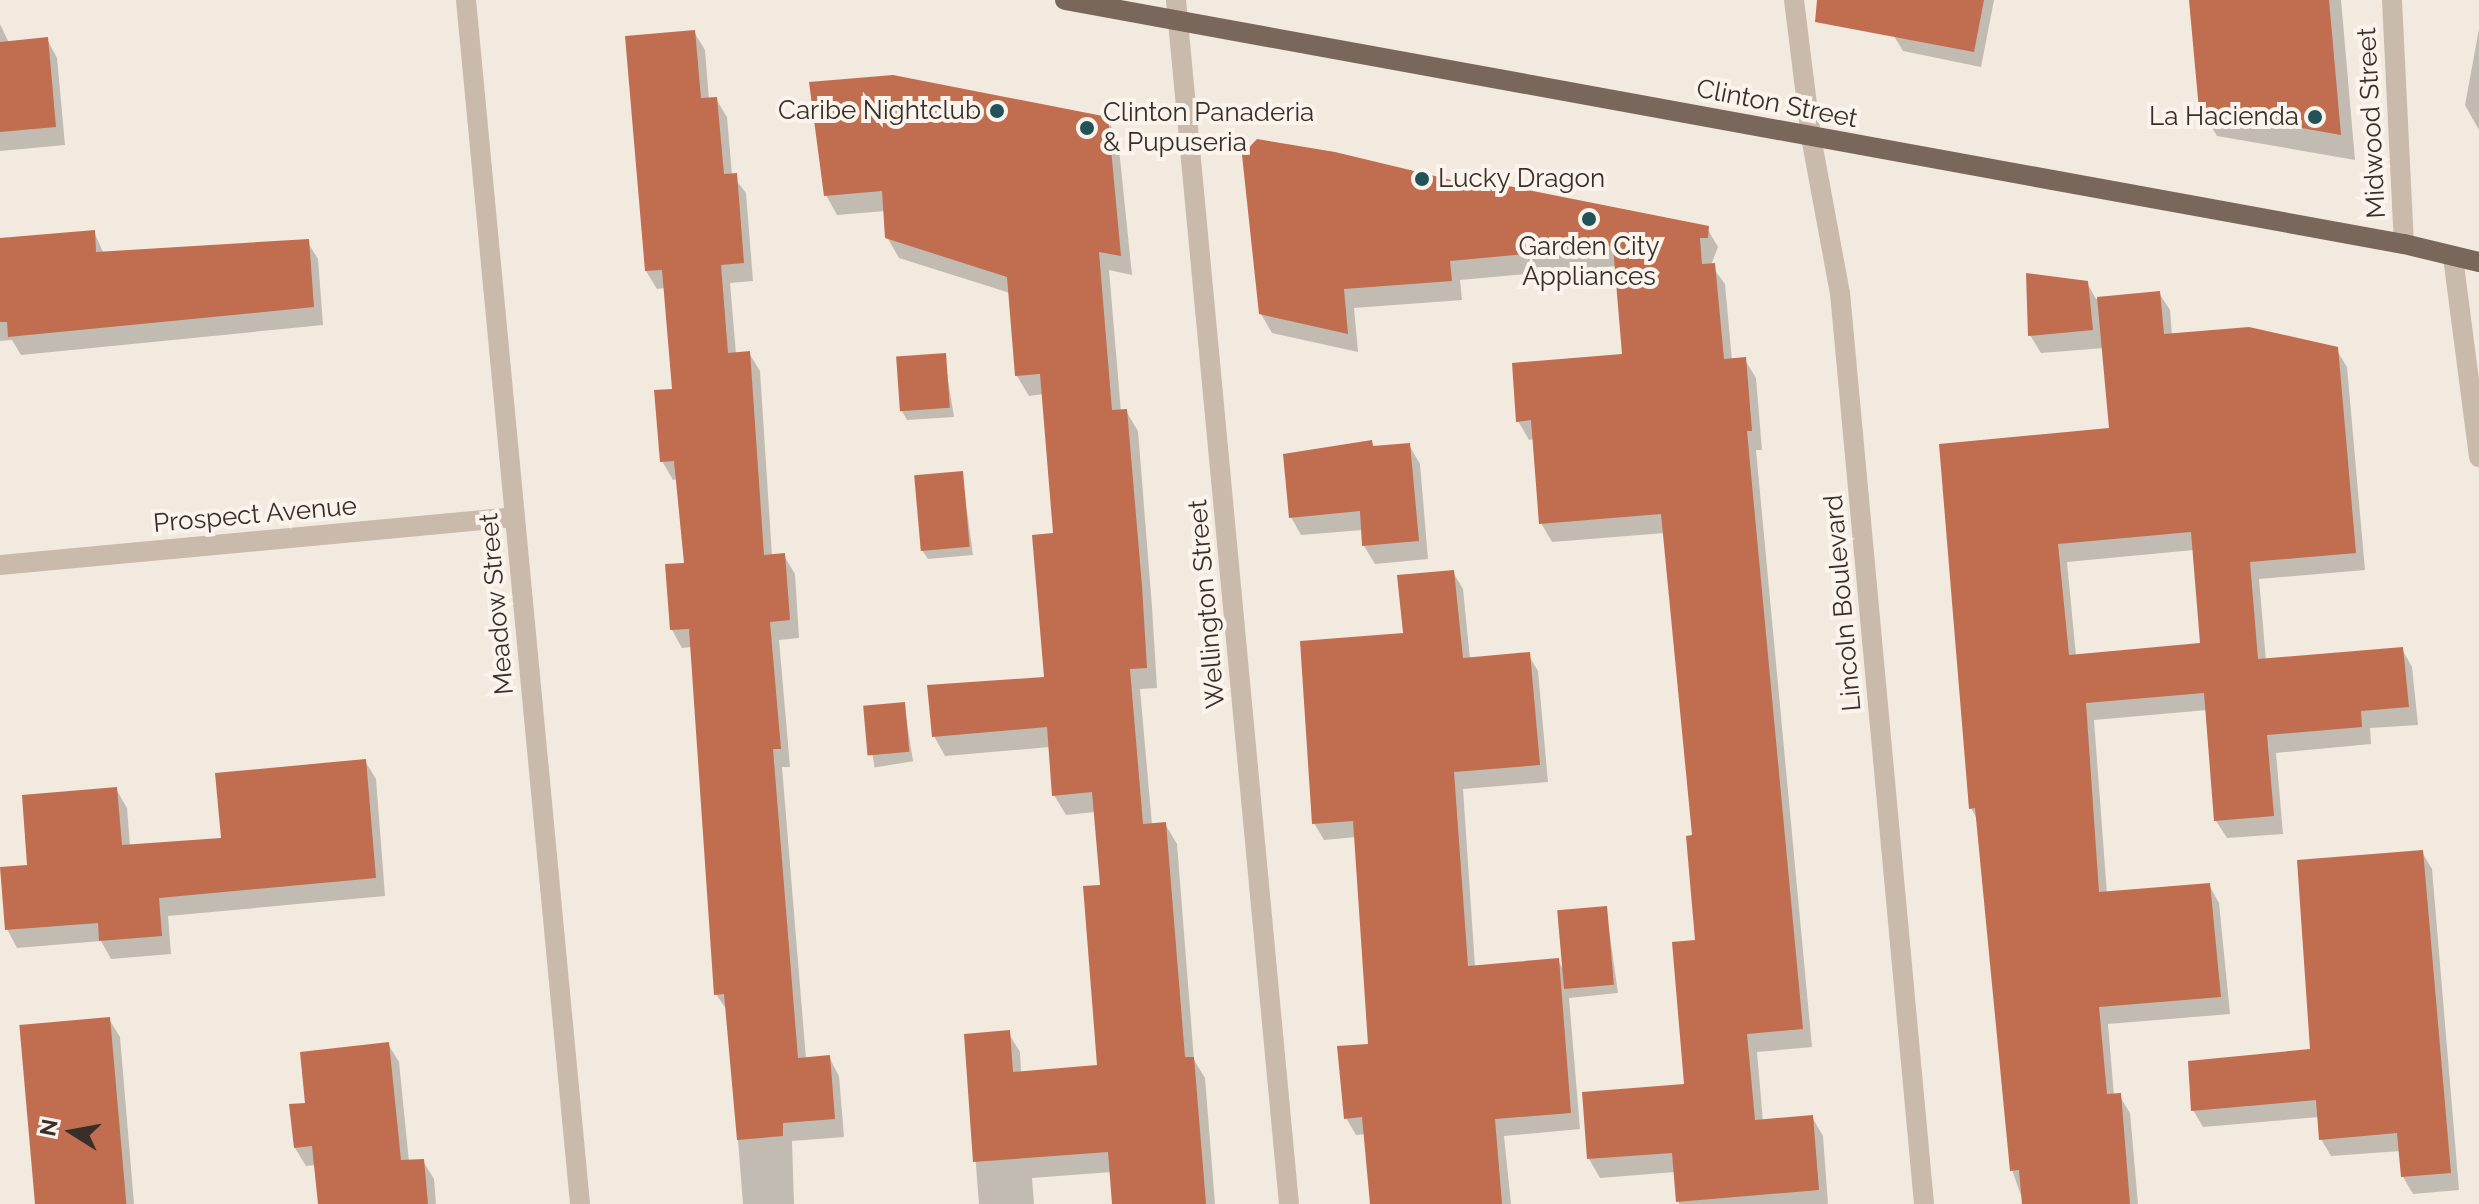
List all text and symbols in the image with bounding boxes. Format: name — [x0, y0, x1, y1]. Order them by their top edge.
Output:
street label: Midwood Street — [2351, 27, 2393, 219]
street label: Clinton Street — [1694, 73, 1860, 135]
place label: Caribe Nightclub — [778, 95, 981, 127]
place label: Clinton Panaderia & Pupuseria — [1103, 97, 1314, 158]
place label: La Hacienda — [2149, 101, 2299, 133]
marker: Caribe Nightclub — [988, 102, 1006, 120]
marker: La Hacienda — [2306, 108, 2324, 126]
marker: Clinton Panaderia & Pupuseria — [1078, 119, 1096, 137]
place label: Lucky Dragon — [1438, 163, 1606, 195]
marker: Lucky Dragon — [1413, 170, 1431, 188]
marker: Garden City Appliances — [1580, 210, 1598, 228]
place label: Garden City Appliances — [1518, 231, 1660, 292]
street label: Prospect Avenue — [152, 491, 358, 539]
street label: Lincoln Boulevard — [1818, 493, 1868, 713]
street label: Wellington Street — [1182, 498, 1232, 710]
street label: Meadow Street — [473, 511, 521, 697]
north arrow — [32, 1092, 112, 1172]
text: N — [34, 1117, 63, 1138]

